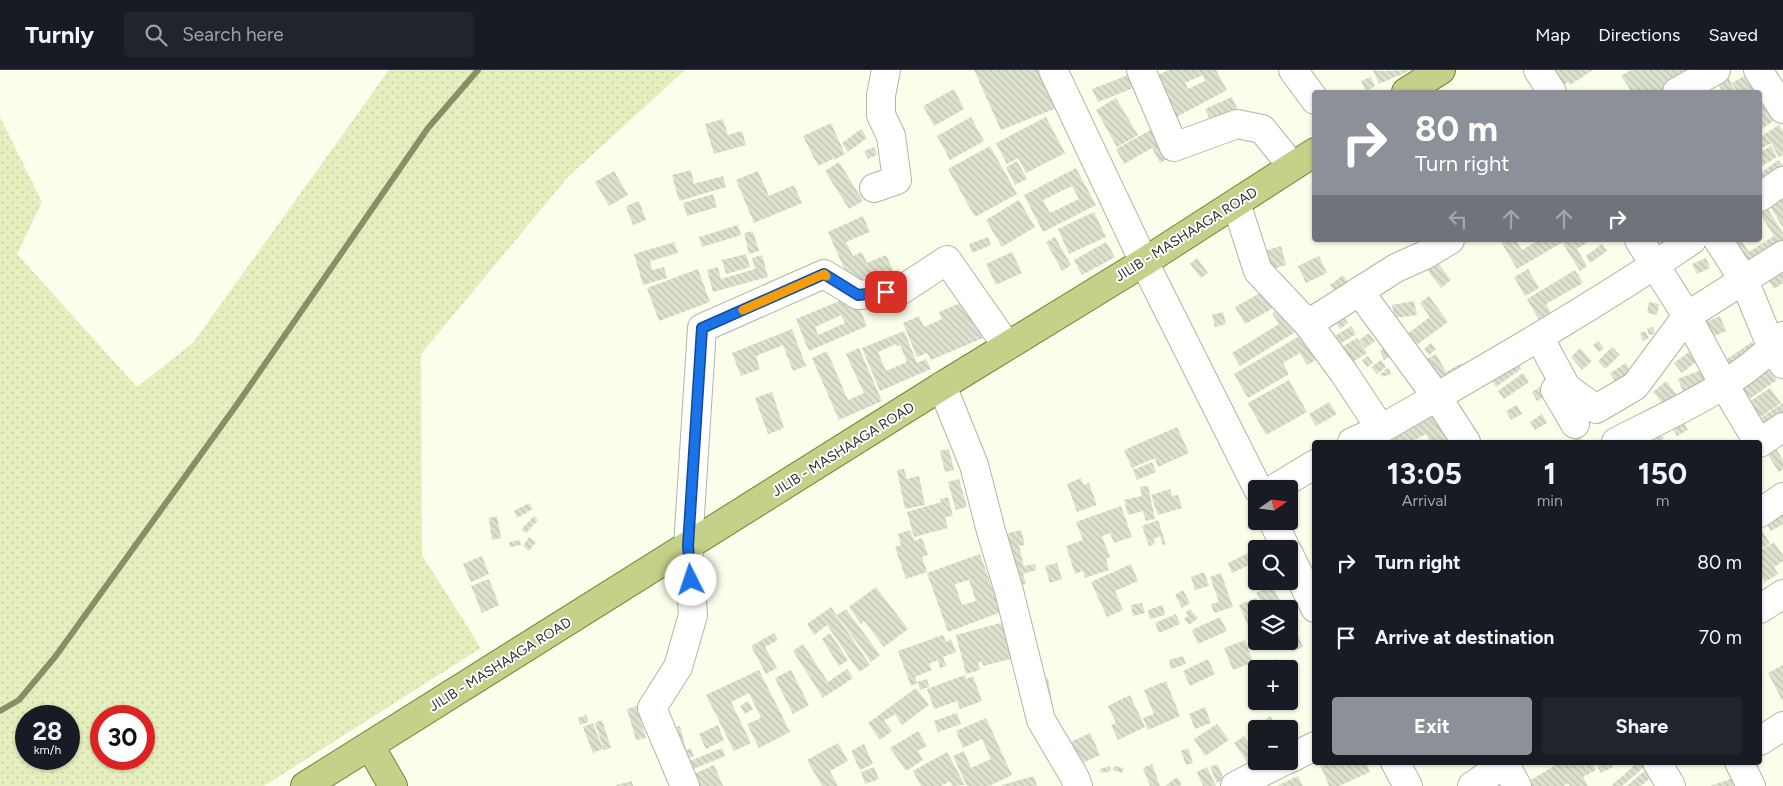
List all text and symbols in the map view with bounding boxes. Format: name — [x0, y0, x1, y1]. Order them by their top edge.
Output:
search box — [124, 12, 474, 57]
text: Turnly — [25, 20, 94, 49]
icon: search — [142, 21, 170, 49]
text: Search here — [182, 23, 284, 46]
text: Map — [1535, 24, 1570, 46]
text: Directions — [1598, 24, 1680, 46]
text: Saved — [1708, 24, 1758, 46]
text: 80 m — [1415, 108, 1498, 150]
icon: right — [1332, 110, 1397, 175]
text: Turn right — [1415, 150, 1510, 177]
street label: JILIB - MASHAAGA ROAD — [1112, 184, 1261, 285]
icon: left — [1444, 205, 1472, 233]
icon: ahead — [1497, 205, 1525, 233]
icon: ahead — [1550, 205, 1578, 233]
icon: right — [1603, 205, 1631, 233]
pin — [865, 271, 907, 313]
icon: arrive — [872, 278, 900, 306]
street label: JILIB - MASHAAGA ROAD — [769, 399, 918, 500]
text: 13:05 — [1387, 455, 1462, 492]
text: 1 — [1544, 455, 1556, 492]
text: 150 — [1638, 455, 1687, 492]
north arrow — [1248, 480, 1298, 530]
map controls — [1248, 480, 1298, 770]
text: Arrival — [1402, 491, 1447, 510]
text: min — [1537, 491, 1563, 510]
text: m — [1656, 491, 1669, 510]
button: search — [1248, 540, 1298, 590]
icon: right — [1332, 549, 1360, 577]
text: Turn right — [1375, 551, 1461, 574]
text: 80 m — [1697, 551, 1742, 574]
position arrow — [664, 553, 716, 605]
button: layers — [1248, 600, 1298, 650]
street label: JILIB - MASHAAGA ROAD — [426, 614, 575, 715]
icon: arrive — [1332, 624, 1360, 652]
text: Arrive at destination — [1375, 626, 1554, 649]
text: 70 m — [1699, 626, 1742, 649]
button: + — [1248, 660, 1298, 710]
button: Exit — [1332, 697, 1532, 755]
button: Share — [1542, 697, 1742, 755]
speed limit sign: 30 — [90, 705, 155, 770]
text: 28 — [33, 716, 62, 746]
button: − — [1248, 720, 1298, 770]
text: km/h — [34, 743, 61, 757]

